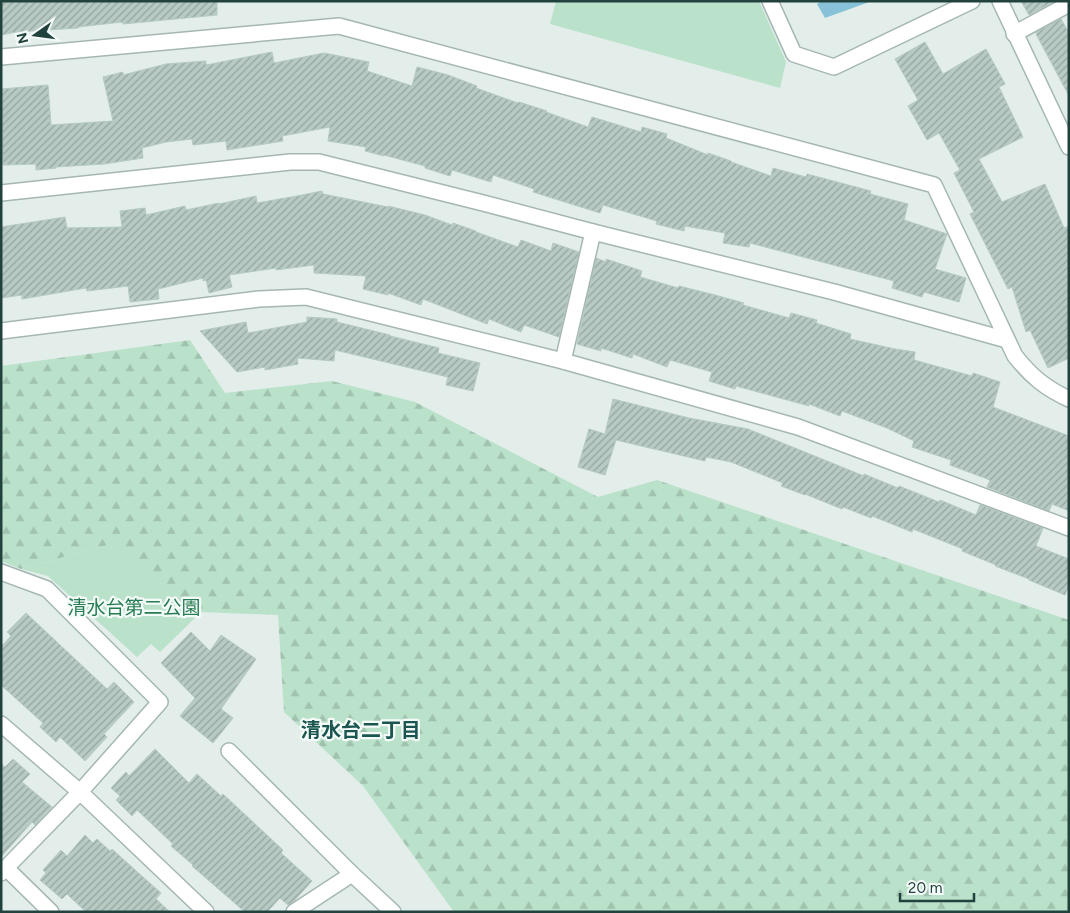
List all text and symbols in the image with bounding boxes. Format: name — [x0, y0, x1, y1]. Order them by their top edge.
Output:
north arrow — [10, 10, 60, 60]
text: N — [13, 31, 32, 45]
park label: 清水台第二公園 — [67, 596, 201, 619]
district label: 清水台二丁目 — [301, 718, 421, 742]
scale bar — [900, 870, 974, 902]
text: 20 m — [908, 879, 942, 897]

